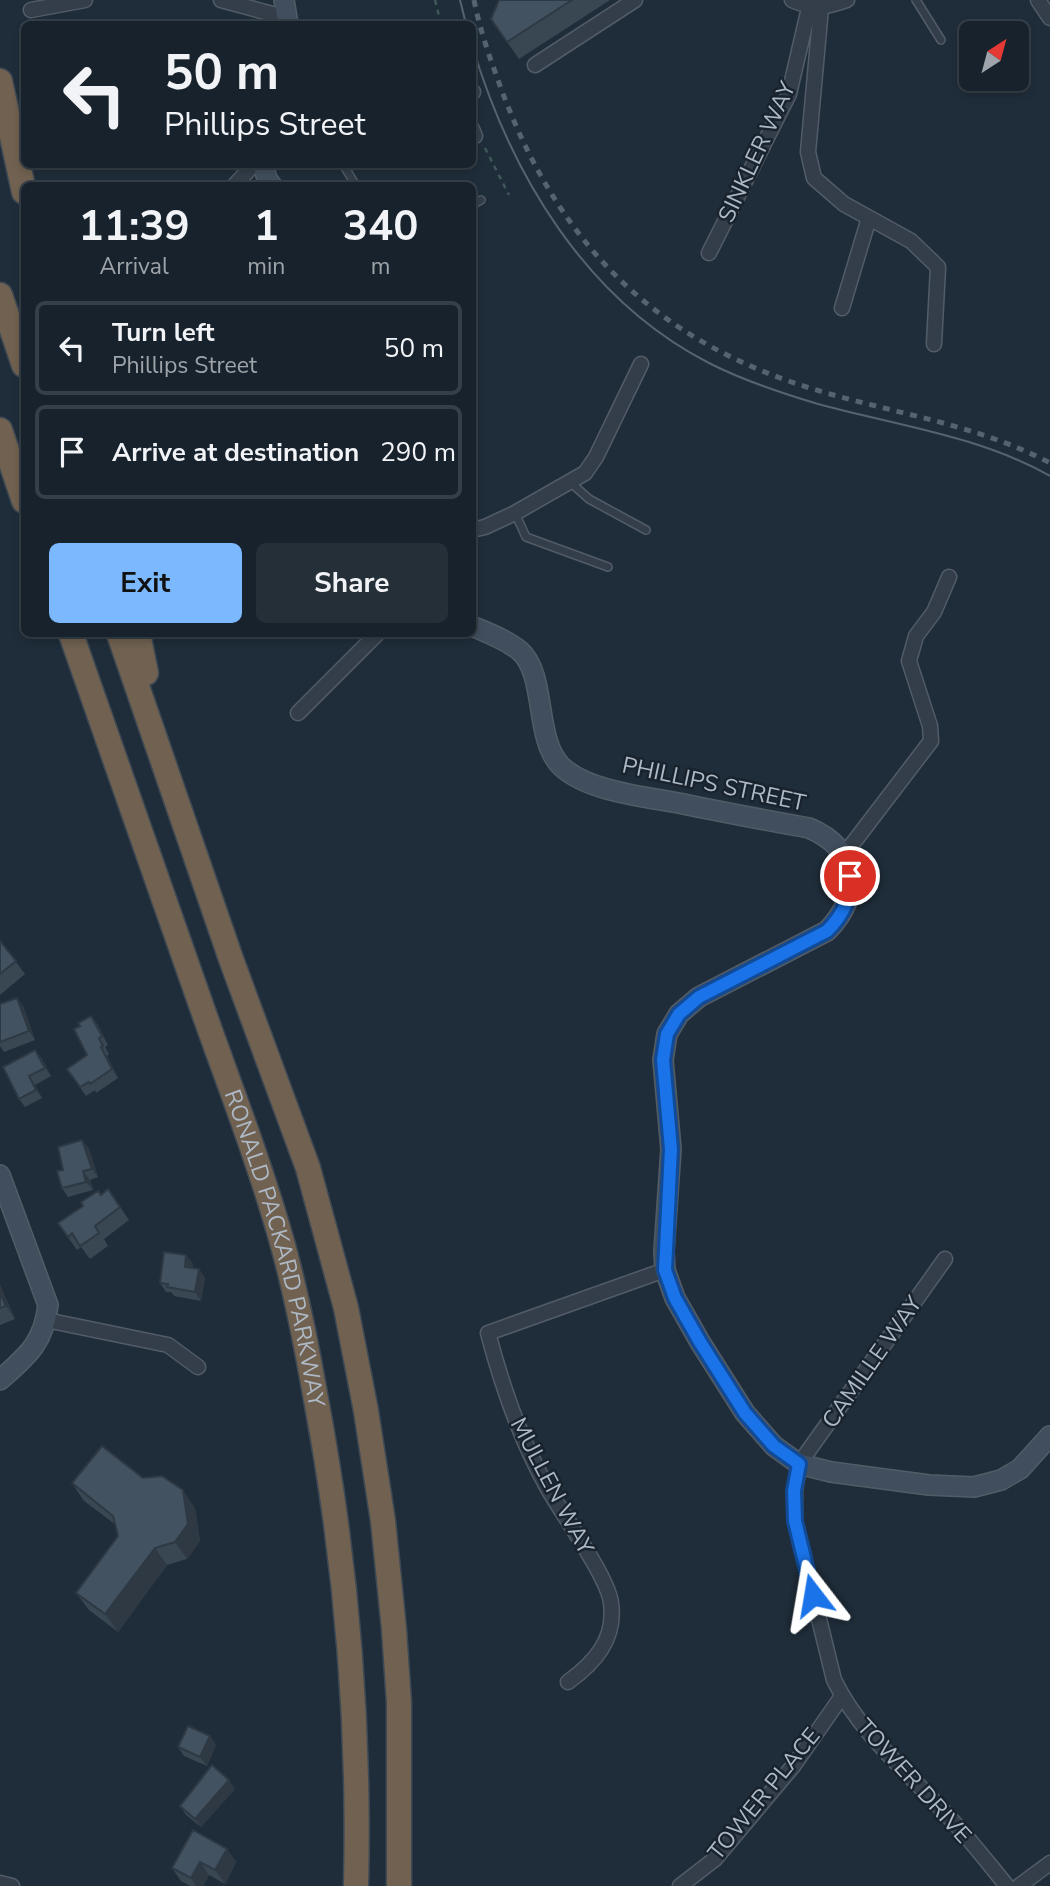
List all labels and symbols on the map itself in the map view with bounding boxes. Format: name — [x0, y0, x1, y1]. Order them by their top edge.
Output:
north arrow — [959, 21, 1029, 91]
street label: SINKLER WAY — [711, 76, 803, 227]
street label: PHILLIPS STREET — [619, 749, 809, 819]
pin — [820, 846, 880, 906]
street label: RONALD PACKARD PARKWAY — [217, 1085, 333, 1410]
street label: CAMILLE WAY — [815, 1289, 929, 1434]
street label: MULLEN WAY — [503, 1412, 601, 1560]
position arrow — [776, 1558, 850, 1632]
street label: TOWER DRIVE — [850, 1712, 978, 1850]
street label: TOWER PLACE — [701, 1721, 827, 1867]

